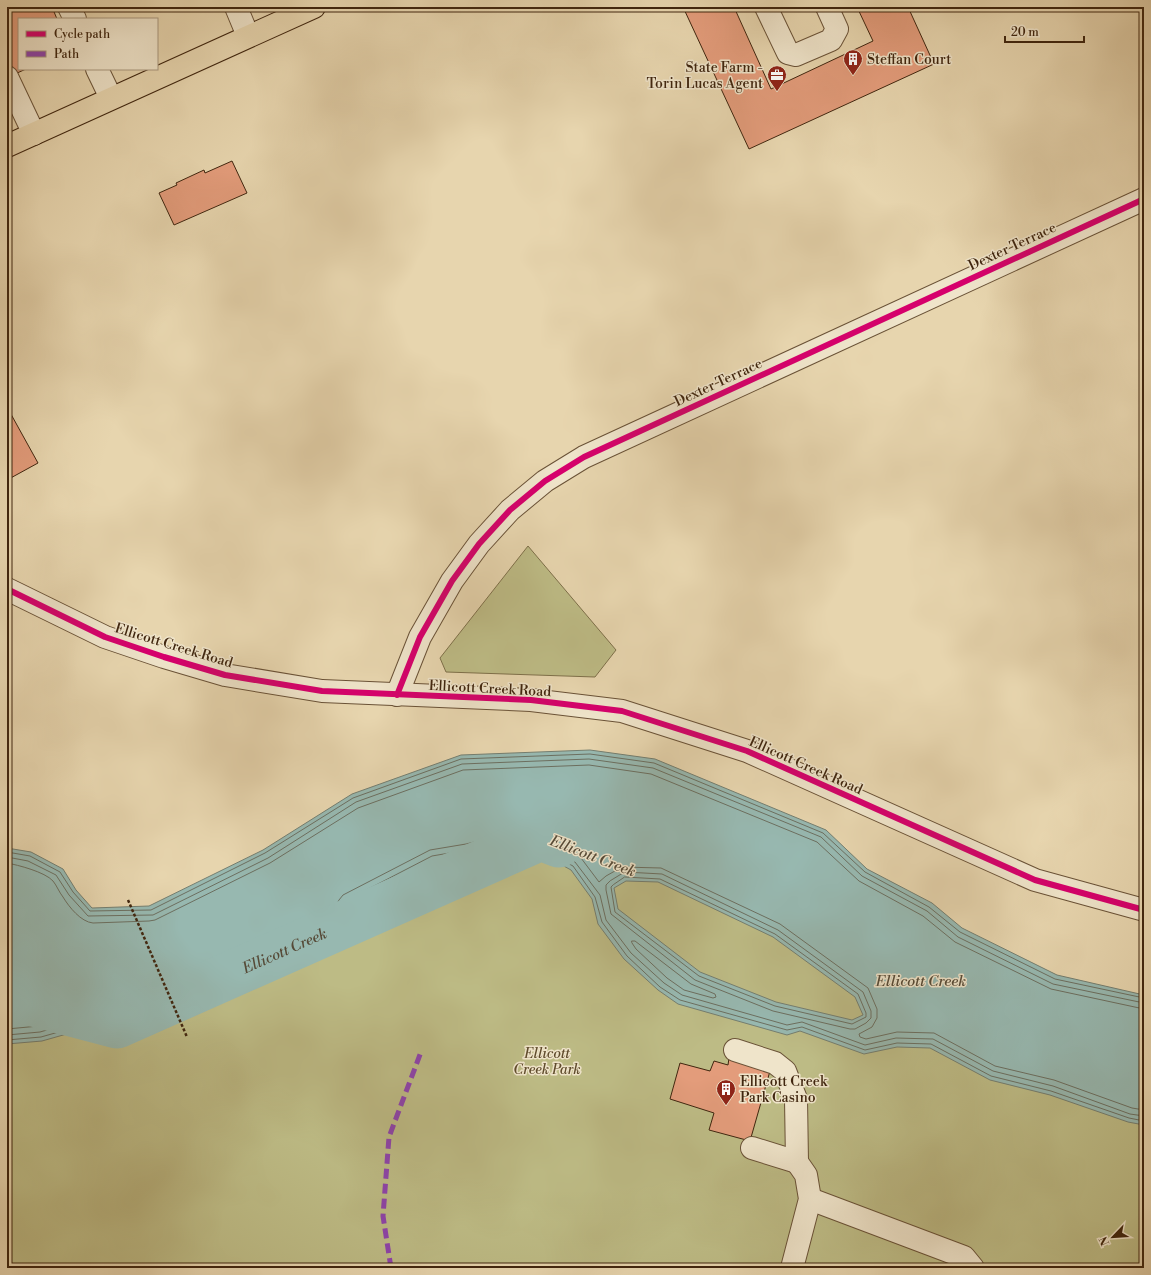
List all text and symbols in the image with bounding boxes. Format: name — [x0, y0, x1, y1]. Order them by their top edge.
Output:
legend — [18, 18, 158, 70]
scale bar — [1005, 18, 1084, 44]
text: 20 m — [1011, 25, 1039, 40]
text: Cycle path — [54, 27, 110, 42]
text: Path — [54, 47, 79, 62]
building icon: Steffan Court — [842, 48, 864, 76]
place label: Steffan Court — [867, 51, 951, 69]
place label: State Farm - Torin Lucas Agent — [647, 59, 763, 93]
office icon: State Farm - Torin Lucas Agent — [766, 64, 788, 92]
street label: Dexter Terrace — [966, 219, 1059, 275]
street label: Dexter Terrace — [672, 355, 765, 411]
street label: Ellicott Creek Road — [112, 619, 235, 672]
street label: Ellicott Creek Road — [428, 677, 552, 701]
street label: Ellicott Creek Road — [746, 733, 865, 799]
water label: Ellicott Creek — [546, 831, 639, 882]
water label: Ellicott Creek — [239, 924, 330, 979]
water label: Ellicott Creek — [875, 972, 966, 991]
park label: Ellicott Creek Park — [513, 1045, 581, 1079]
place label: Ellicott Creek Park Casino — [740, 1073, 828, 1107]
building icon: Ellicott Creek Park Casino — [715, 1078, 737, 1106]
north arrow — [1093, 1217, 1133, 1257]
text: N — [1097, 1234, 1113, 1248]

